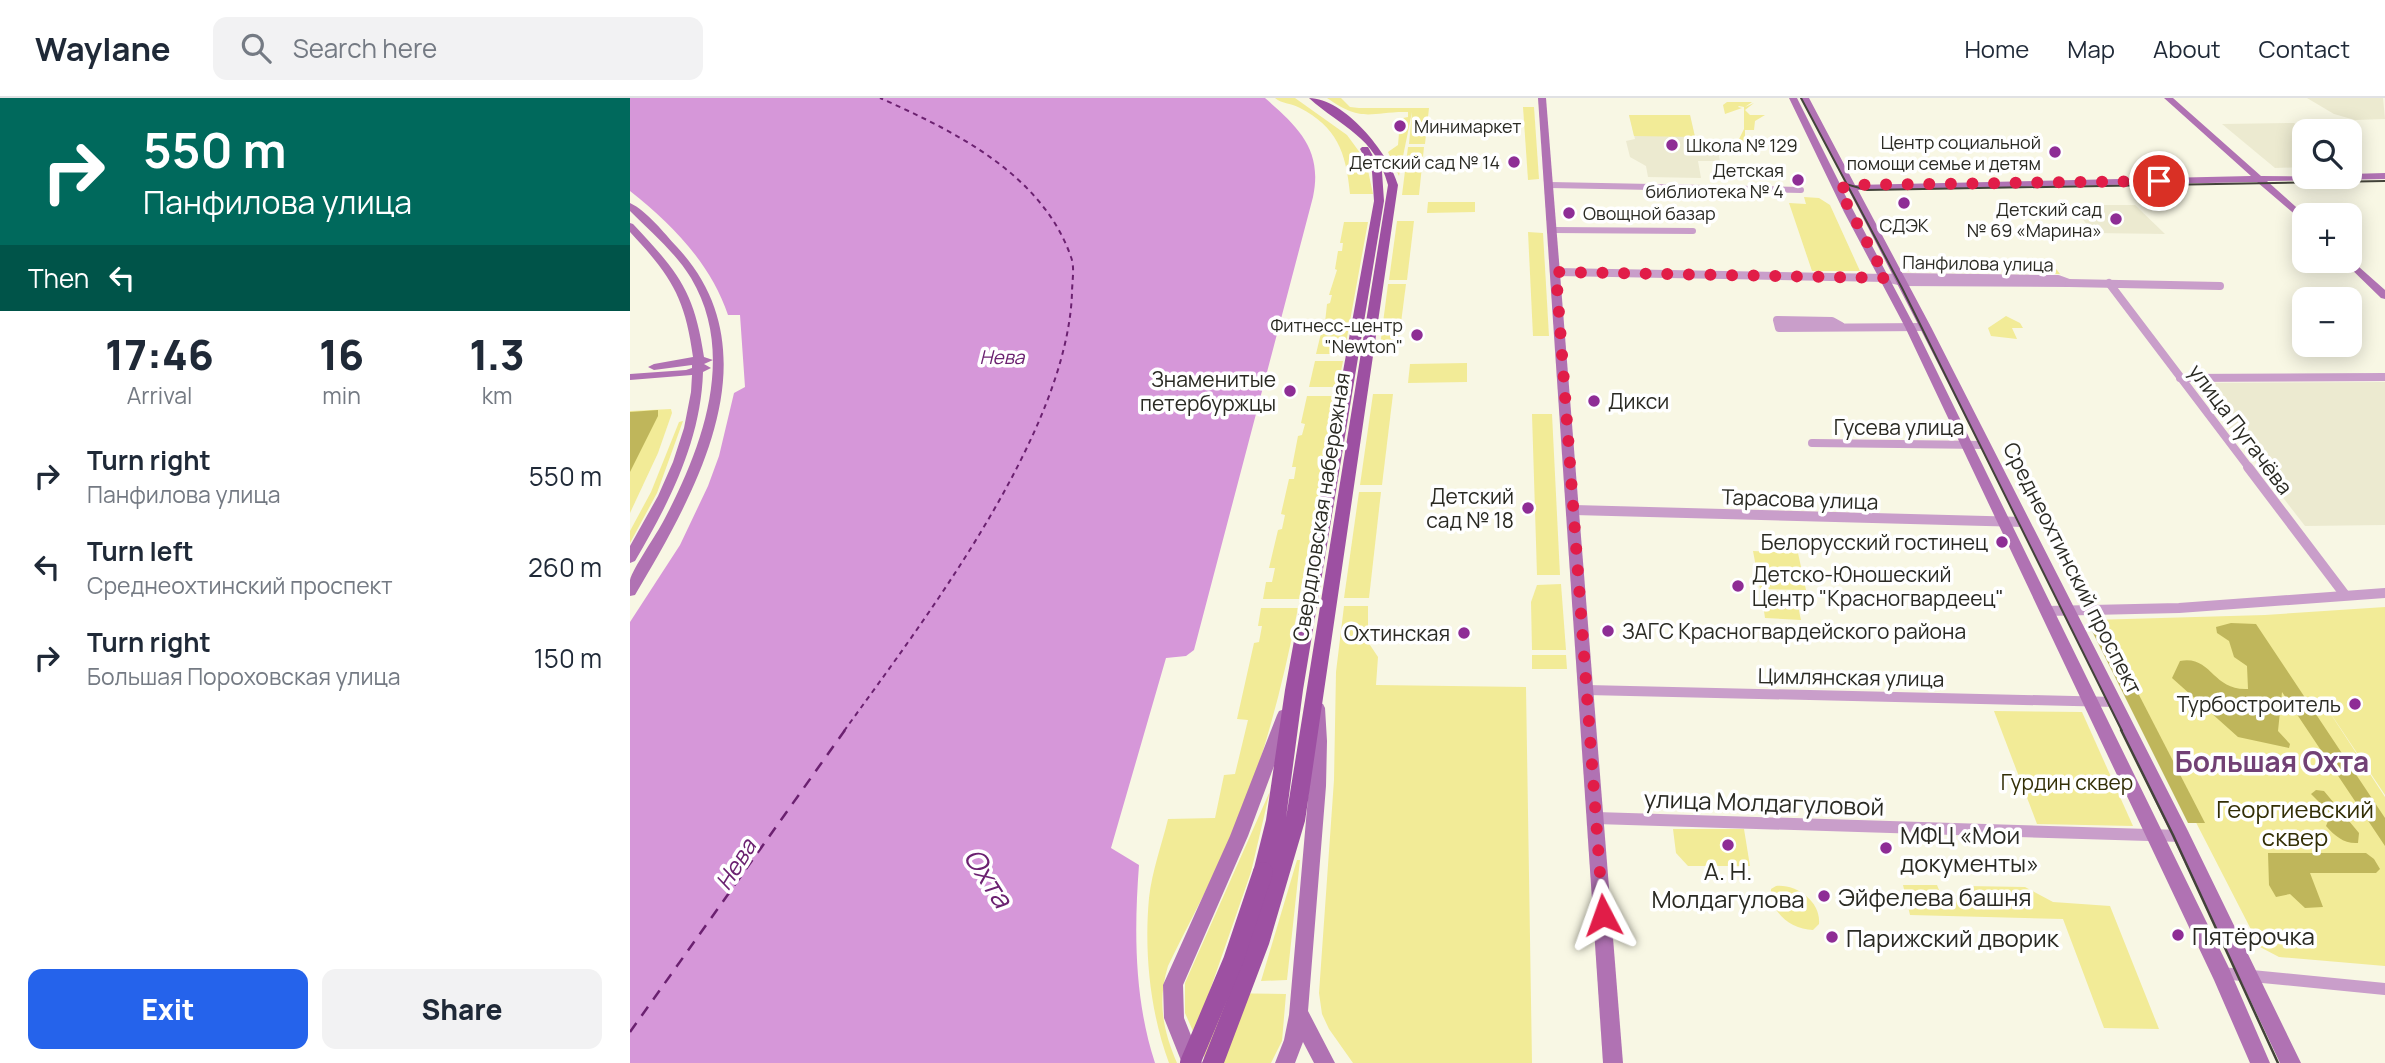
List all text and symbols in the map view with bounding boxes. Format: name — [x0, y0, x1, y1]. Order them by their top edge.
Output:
search box — [213, 17, 703, 80]
text: Waylane — [35, 26, 171, 71]
icon: search — [237, 29, 275, 67]
text: Search here — [293, 30, 437, 66]
text: Home — [1964, 32, 2029, 65]
text: Map — [2067, 32, 2115, 65]
text: About — [2153, 32, 2221, 65]
text: Contact — [2259, 32, 2350, 65]
place label: Минимаркет — [1414, 114, 1521, 138]
text: 550 m — [143, 116, 287, 183]
marker: Минимаркет — [1392, 118, 1408, 134]
map controls — [2292, 119, 2362, 357]
button: search — [2292, 119, 2362, 189]
icon: right — [28, 126, 119, 217]
place label: Центр социальной помощи семье и детям — [1847, 130, 2041, 175]
place label: Школа № 129 — [1686, 133, 1798, 157]
marker: Школа № 129 — [1664, 137, 1680, 153]
marker: Центр социальной помощи семье и детям — [2047, 144, 2063, 160]
place label: Детский сад № 14 — [1349, 150, 1500, 174]
pin — [2129, 151, 2189, 211]
marker: Детский сад № 14 — [1506, 154, 1522, 170]
place label: Детская библиотека № 4 — [1645, 158, 1784, 203]
icon: arrive — [2140, 162, 2178, 200]
marker: Детская библиотека № 4 — [1790, 172, 1806, 188]
text: Панфилова улица — [143, 180, 412, 224]
marker: СДЭК — [1896, 195, 1912, 211]
place label: Детский сад № 69 «Марина» — [1967, 197, 2102, 242]
place label: Овощной базар — [1583, 201, 1716, 225]
button: + — [2292, 203, 2362, 273]
marker: Овощной базар — [1561, 205, 1577, 221]
marker: Детский сад № 69 «Марина» — [2108, 211, 2124, 227]
place label: СДЭК — [1879, 213, 1929, 237]
street label: Панфилова улица — [1902, 250, 2054, 276]
icon: left — [103, 259, 141, 297]
text: Then — [28, 260, 89, 296]
button: − — [2292, 287, 2362, 357]
place label: Фитнесс-центр "Newton" — [1270, 313, 1403, 358]
text: 17:46 — [105, 325, 214, 383]
text: 16 — [319, 325, 364, 383]
text: 1.3 — [469, 325, 525, 383]
marker: Фитнесс-центр "Newton" — [1409, 327, 1425, 343]
water label: Нева — [980, 344, 1026, 370]
street label: улица Пугачёва — [2183, 358, 2299, 500]
place label: Знаменитые петербуржцы — [1140, 365, 1276, 417]
street label: Свердловская набережная — [1286, 370, 1356, 644]
text: Arrival — [127, 379, 192, 411]
text: min — [322, 379, 361, 411]
text: km — [482, 379, 513, 411]
marker: Знаменитые петербуржцы — [1282, 383, 1298, 399]
place label: Дикси — [1608, 387, 1669, 415]
marker: Дикси — [1586, 393, 1602, 409]
street label: Гусева улица — [1834, 413, 1964, 441]
street label: Среднеохтинский проспект — [1997, 437, 2149, 699]
text: Turn right — [87, 442, 211, 478]
icon: right — [28, 457, 66, 495]
text: 550 m — [529, 458, 602, 494]
text: Панфилова улица — [87, 478, 280, 510]
place label: Детский сад № 18 — [1426, 482, 1514, 534]
street label: Тарасова улица — [1721, 482, 1879, 516]
marker: Детский сад № 18 — [1520, 500, 1536, 516]
place label: Белорусский гостинец — [1761, 528, 1988, 556]
text: Turn left — [87, 533, 194, 569]
marker: Белорусский гостинец — [1994, 534, 2010, 550]
icon: left — [28, 548, 66, 586]
text: 260 m — [528, 549, 602, 585]
place label: Детско-Юношеский Центр "Красногвардеец" — [1752, 560, 2004, 612]
text: Среднеохтинский проспект — [87, 569, 393, 601]
marker: Детско-Юношеский Центр "Красногвардеец" — [1730, 578, 1746, 594]
place label: ЗАГС Красногвардейского района — [1622, 617, 1966, 645]
place label: Охтинская — [1344, 619, 1450, 647]
marker: ЗАГС Красногвардейского района — [1600, 623, 1616, 639]
text: Turn right — [87, 624, 211, 660]
marker: Охтинская — [1456, 625, 1472, 641]
icon: right — [28, 639, 66, 677]
text: 150 m — [534, 640, 602, 676]
text: Большая Пороховская улица — [87, 660, 401, 692]
street label: Цимлянская улица — [1758, 661, 1944, 693]
place label: Турбостроитель — [2177, 690, 2341, 718]
marker: Турбостроитель — [2347, 696, 2363, 712]
district label: Большая Охта — [2175, 742, 2369, 780]
park label: Гурдин сквер — [2001, 768, 2133, 796]
street label: улица Молдагуловой — [1643, 781, 1885, 823]
park label: Георгиевский сквер — [2216, 792, 2374, 853]
place label: МФЦ «Мои документы» — [1900, 818, 2039, 879]
water label: Нева — [707, 831, 764, 895]
marker: А. Н. Молдагулова — [1720, 837, 1736, 853]
water label: Охта — [956, 840, 1023, 915]
marker: МФЦ «Мои документы» — [1878, 840, 1894, 856]
place label: А. Н. Молдагулова — [1651, 854, 1805, 915]
position arrow — [1566, 878, 1640, 952]
place label: Эйфелева башня — [1838, 880, 2032, 913]
marker: Эйфелева башня — [1816, 888, 1832, 904]
place label: Пятёрочка — [2192, 919, 2315, 952]
place label: Парижский дворик — [1846, 921, 2060, 954]
marker: Пятёрочка — [2170, 927, 2186, 943]
marker: Парижский дворик — [1824, 929, 1840, 945]
button: Exit — [28, 969, 308, 1049]
button: Share — [322, 969, 602, 1049]

